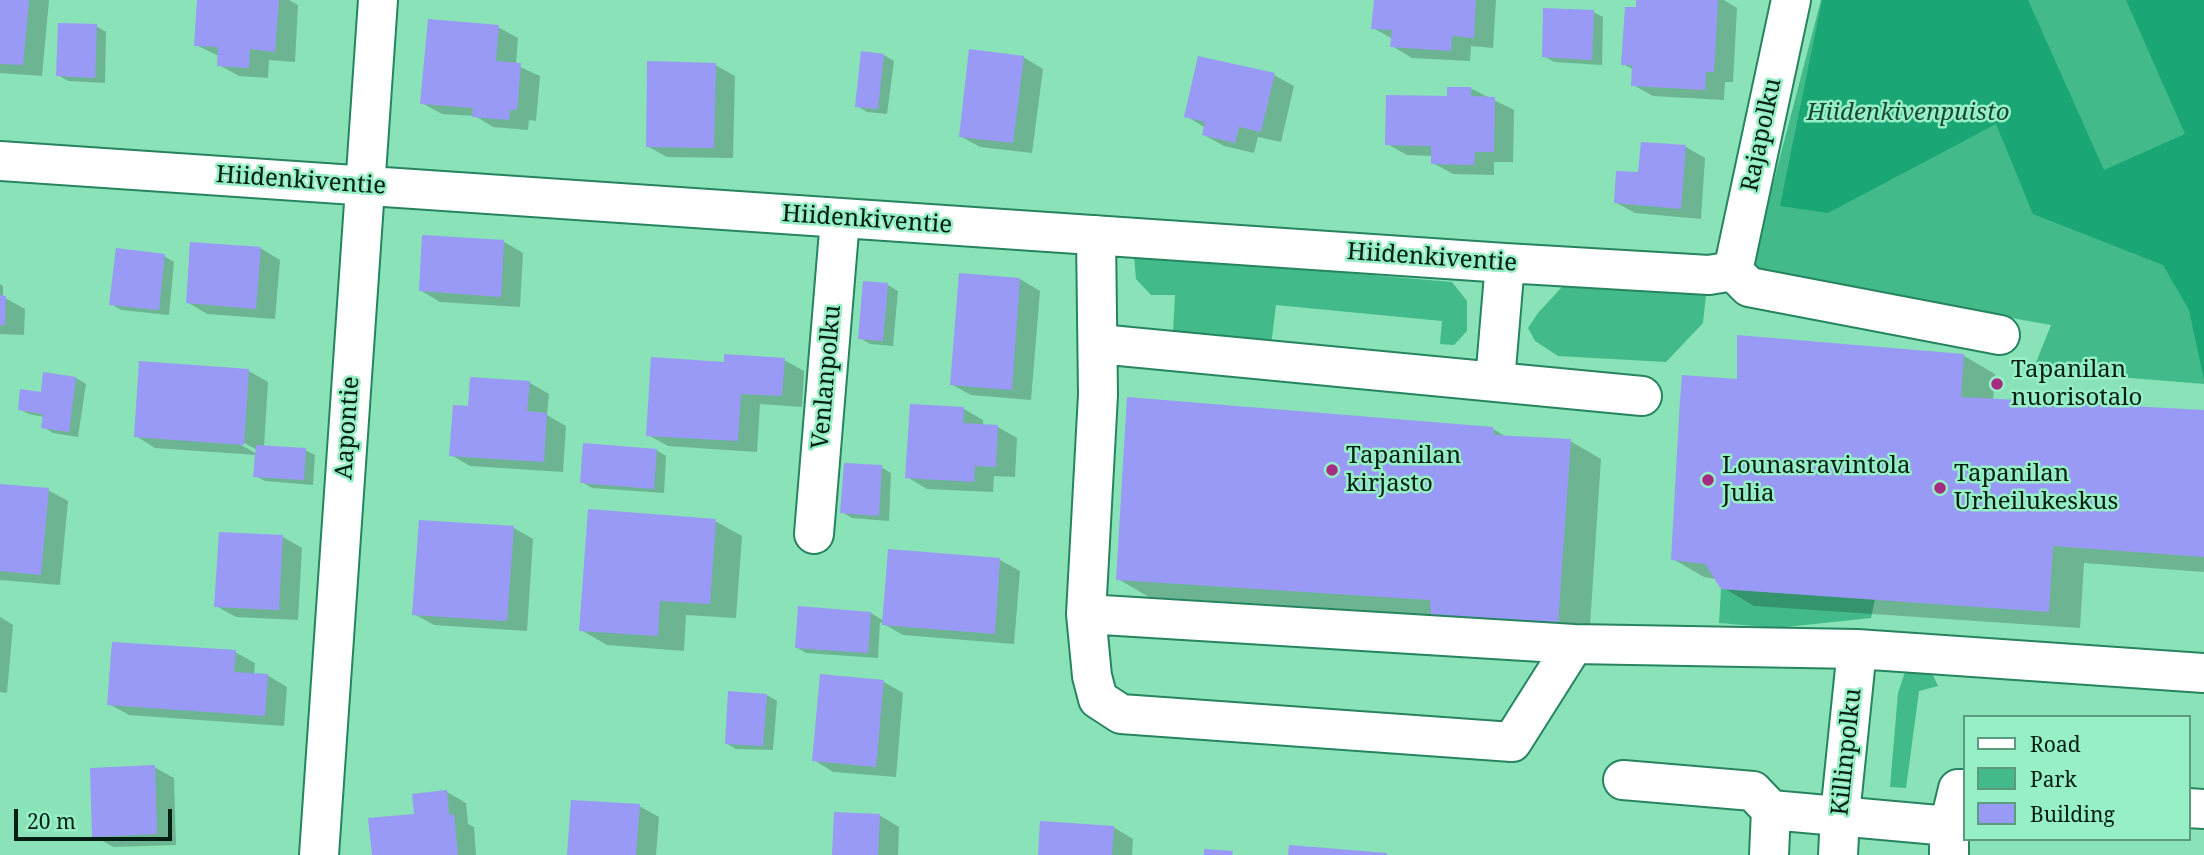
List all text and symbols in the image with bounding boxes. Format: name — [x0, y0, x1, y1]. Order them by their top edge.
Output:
street label: Rajapolku — [1736, 76, 1788, 194]
park label: Hiidenkivenpuisto — [1806, 99, 2010, 127]
street label: Hiidenkiventie — [215, 161, 387, 201]
street label: Hiidenkiventie — [781, 200, 953, 240]
street label: Hiidenkiventie — [1346, 238, 1518, 278]
street label: Venlanpolku — [806, 304, 848, 450]
place label: Tapanilan nuorisotalo — [2011, 356, 2142, 412]
street label: Aapontie — [330, 375, 366, 481]
marker: Tapanilan nuorisotalo — [1989, 376, 2005, 392]
place label: Tapanilan kirjasto — [1346, 442, 1461, 498]
place label: Lounasravintola Julia — [1722, 452, 1910, 508]
place label: Tapanilan Urheilukeskus — [1954, 460, 2118, 516]
marker: Tapanilan kirjasto — [1324, 462, 1340, 478]
marker: Lounasravintola Julia — [1700, 472, 1716, 488]
marker: Tapanilan Urheilukeskus — [1932, 480, 1948, 496]
street label: Killinpolku — [1826, 687, 1868, 817]
legend — [1962, 715, 2190, 841]
text: Road — [2030, 730, 2081, 758]
text: Park — [2030, 765, 2077, 793]
scale bar — [18, 796, 175, 840]
text: Building — [2030, 800, 2115, 828]
text: 20 m — [27, 807, 76, 835]

